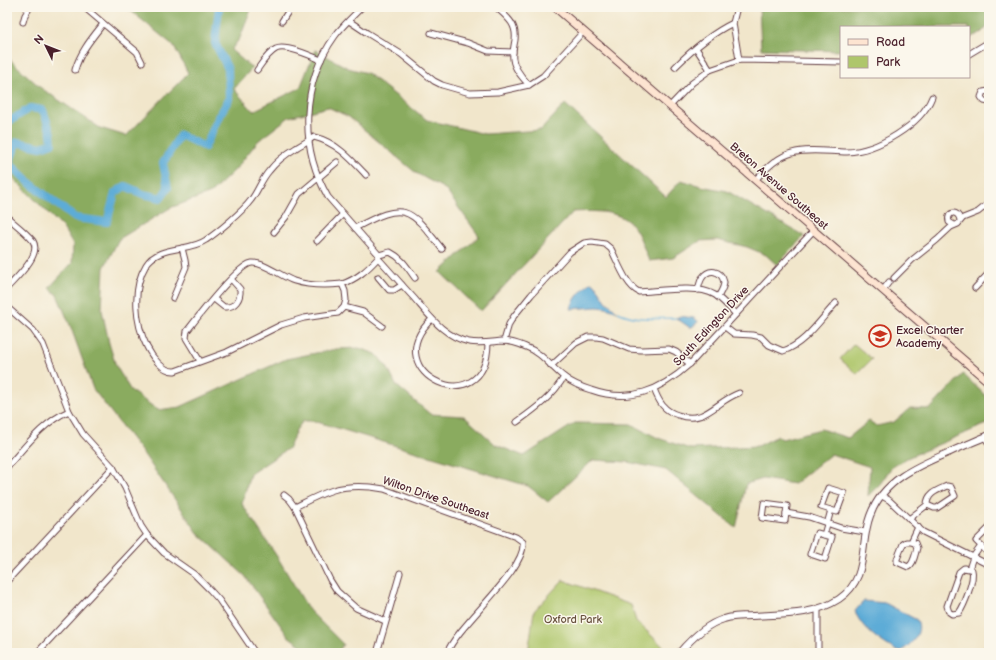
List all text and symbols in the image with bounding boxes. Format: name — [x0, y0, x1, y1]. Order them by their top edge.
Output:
north arrow — [26, 26, 66, 66]
legend — [840, 26, 970, 78]
text: N — [31, 32, 47, 47]
text: Road — [876, 35, 905, 50]
text: Park — [876, 55, 900, 70]
street label: Breton Avenue Southeast — [727, 140, 831, 233]
street label: South Edington Drive — [671, 283, 752, 369]
school or university icon: Excel Charter Academy — [867, 323, 893, 349]
place label: Excel Charter Academy — [896, 324, 965, 350]
street label: Wilton Drive Southeast — [381, 474, 491, 523]
park label: Oxford Park — [544, 613, 603, 626]

